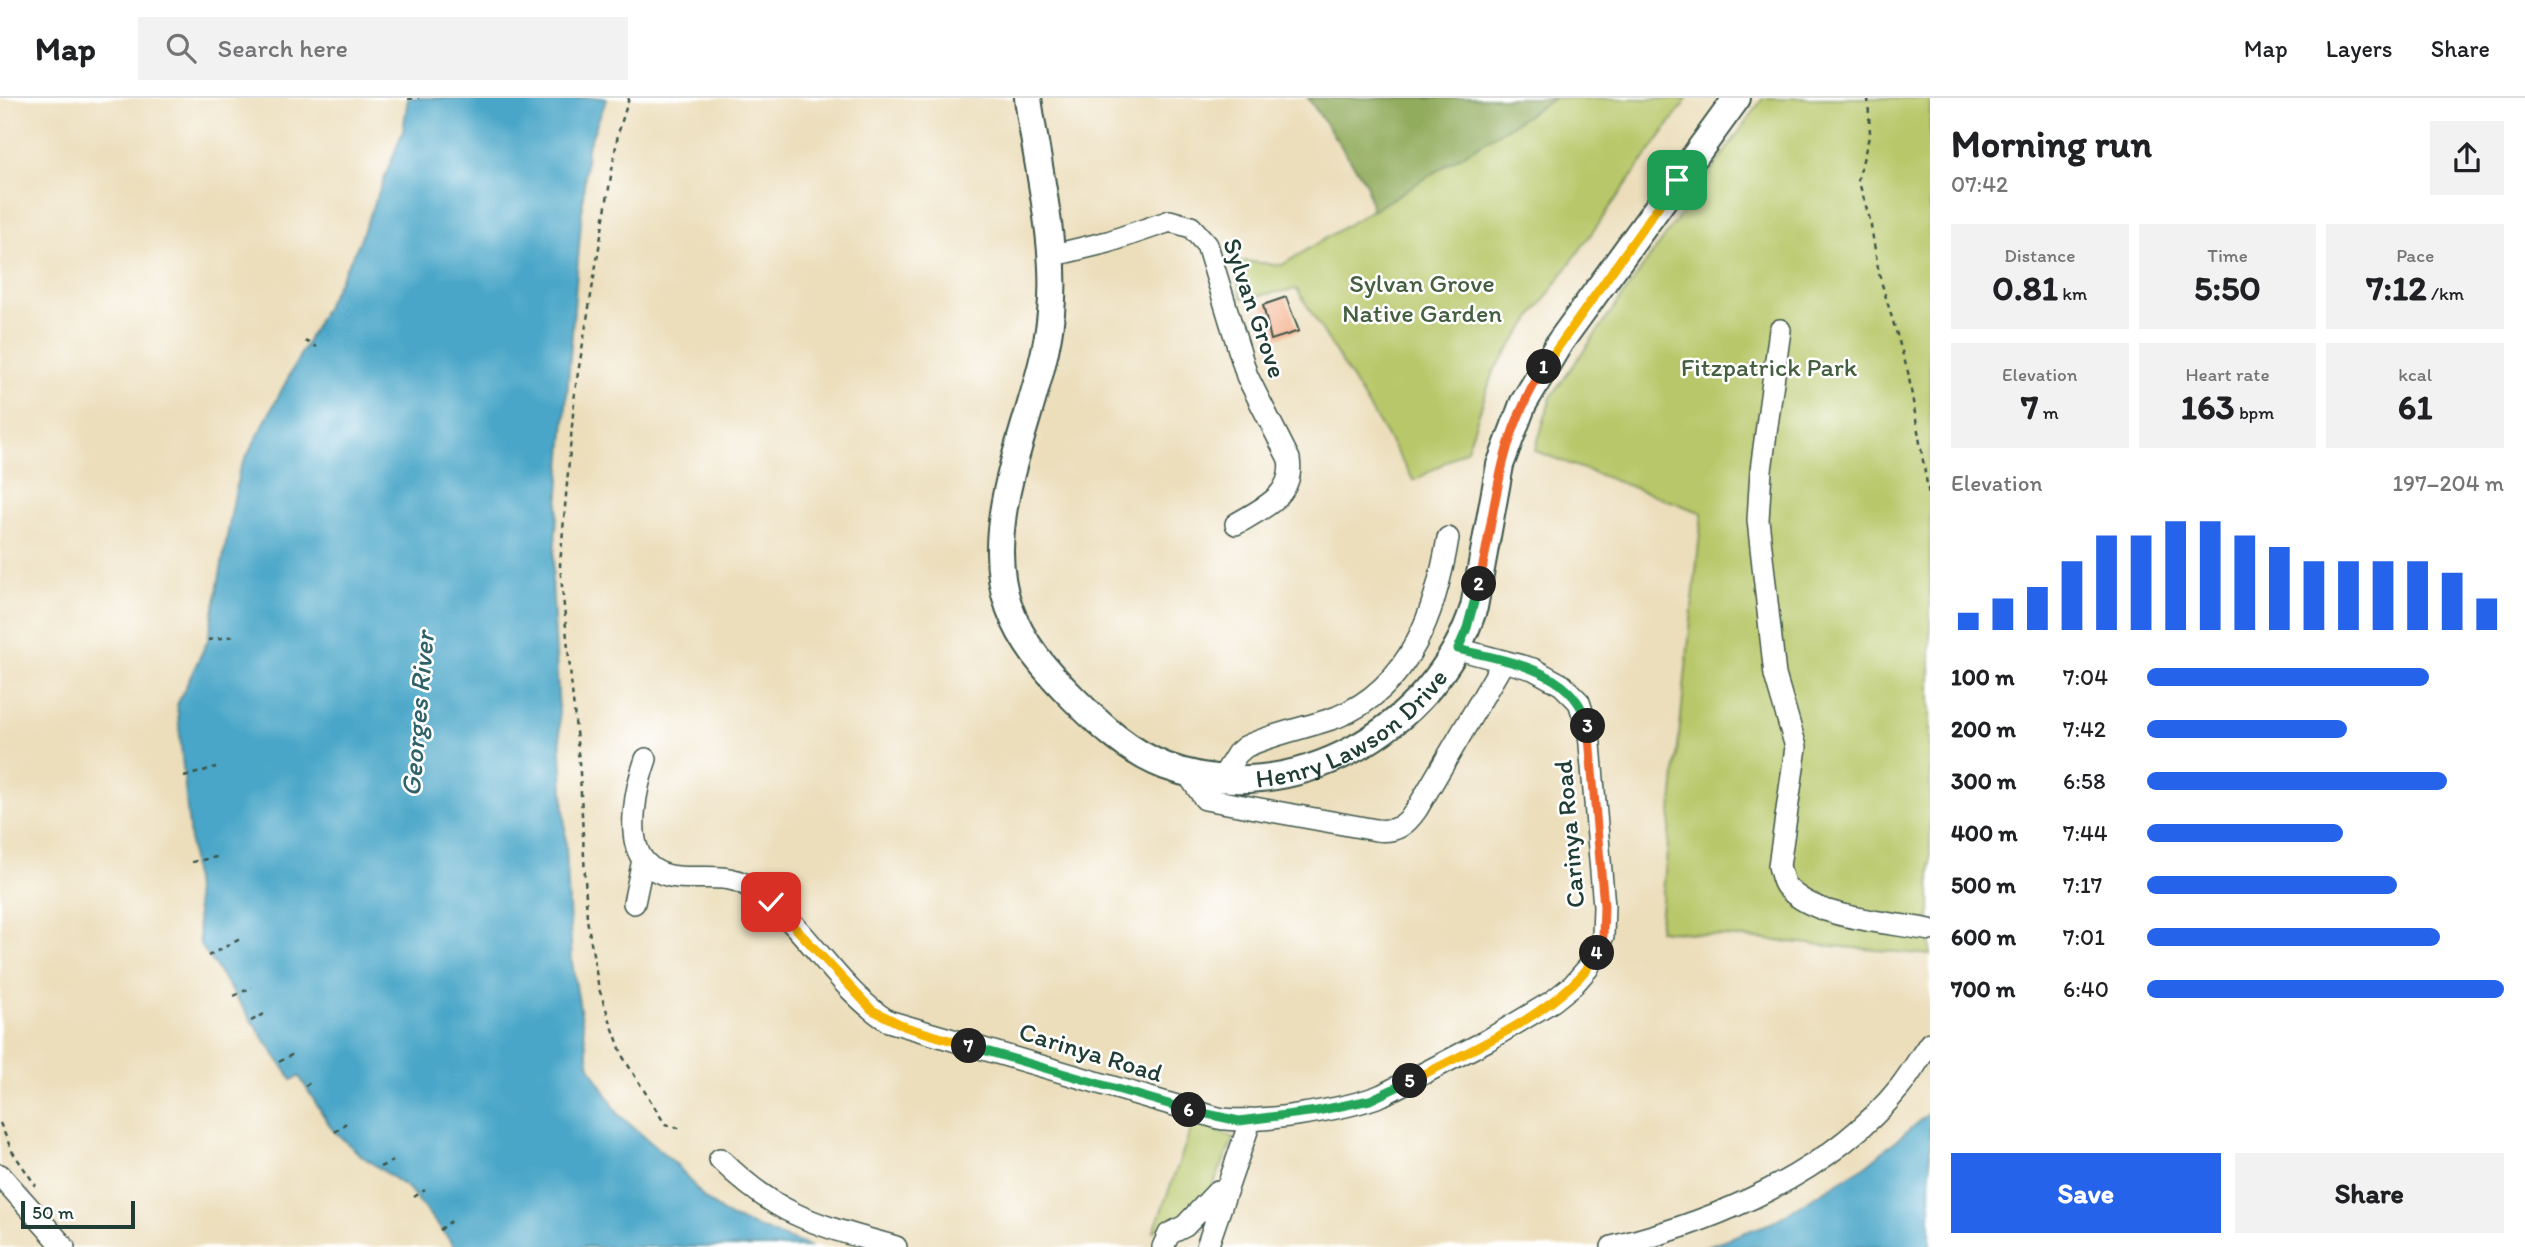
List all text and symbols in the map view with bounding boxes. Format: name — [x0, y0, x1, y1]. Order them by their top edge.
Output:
search box — [138, 17, 628, 80]
text: Map — [35, 29, 96, 68]
icon: search — [162, 29, 200, 67]
text: Search here — [218, 32, 348, 64]
text: Map — [2244, 34, 2288, 63]
text: Layers — [2326, 34, 2393, 63]
text: Share — [2431, 34, 2490, 63]
text: Morning run — [1951, 121, 2152, 167]
button: share — [2430, 121, 2504, 195]
pin — [1647, 150, 1707, 210]
icon: arrive — [1658, 161, 1696, 199]
text: 07:42 — [1951, 170, 2008, 198]
street label: Sylvan Grove — [1216, 234, 1294, 382]
text: Distance — [2004, 244, 2075, 267]
text: Time — [2207, 244, 2248, 267]
text: Pace — [2396, 244, 2434, 267]
park label: Sylvan Grove Native Garden — [1342, 267, 1502, 329]
text: 0.81 — [1992, 267, 2058, 309]
text: 5:50 — [2194, 267, 2261, 309]
text: 7:12 — [2366, 267, 2427, 309]
text: km — [2058, 282, 2087, 305]
text: /km — [2427, 282, 2464, 305]
pin: 1 — [1526, 350, 1562, 384]
park label: Fitzpatrick Park — [1681, 351, 1858, 383]
text: 1 — [1539, 355, 1548, 378]
text: Elevation — [2002, 363, 2078, 386]
text: Heart rate — [2185, 363, 2270, 386]
text: kcal — [2398, 363, 2432, 386]
text: 7 — [2021, 386, 2038, 428]
text: 163 — [2181, 386, 2235, 428]
text: 61 — [2398, 386, 2433, 428]
text: m — [2038, 401, 2059, 424]
text: bpm — [2235, 401, 2274, 424]
text: Elevation — [1951, 469, 2042, 497]
text: 197–204 m — [2392, 469, 2504, 497]
pin: 2 — [1462, 566, 1496, 602]
text: 2 — [1474, 572, 1484, 595]
water label: Georges River — [393, 627, 441, 798]
street label: Henry Lawson Drive — [1254, 662, 1454, 795]
text: 100 m — [1951, 663, 2015, 691]
text: 7:04 — [2063, 663, 2108, 691]
pin: 3 — [1570, 708, 1606, 744]
text: 3 — [1582, 714, 1593, 737]
text: 200 m — [1951, 715, 2016, 743]
text: 7:42 — [2063, 715, 2106, 743]
street label: Carinya Road — [1547, 758, 1591, 909]
text: 300 m — [1951, 767, 2016, 795]
text: 6:58 — [2063, 767, 2105, 795]
text: 400 m — [1951, 819, 2018, 847]
text: 7:44 — [2063, 819, 2108, 847]
text: 500 m — [1951, 871, 2016, 899]
text: 7:17 — [2063, 871, 2102, 899]
pin — [741, 872, 801, 932]
icon: check — [752, 883, 790, 921]
text: 600 m — [1951, 923, 2016, 951]
text: 7:01 — [2063, 923, 2105, 951]
pin: 4 — [1580, 936, 1614, 970]
text: 4 — [1591, 941, 1602, 964]
text: 700 m — [1951, 975, 2015, 1003]
text: 6:40 — [2063, 975, 2109, 1003]
street label: Carinya Road — [1015, 1015, 1167, 1089]
pin: 7 — [951, 1028, 986, 1063]
text: 7 — [964, 1034, 973, 1057]
pin: 5 — [1392, 1063, 1428, 1098]
text: 5 — [1405, 1069, 1414, 1092]
pin: 6 — [1172, 1093, 1206, 1128]
text: 6 — [1183, 1098, 1194, 1121]
button: Save — [1951, 1153, 2221, 1233]
button: Share — [2235, 1153, 2504, 1233]
scale bar — [21, 1198, 135, 1230]
text: 50 m — [32, 1201, 74, 1224]

